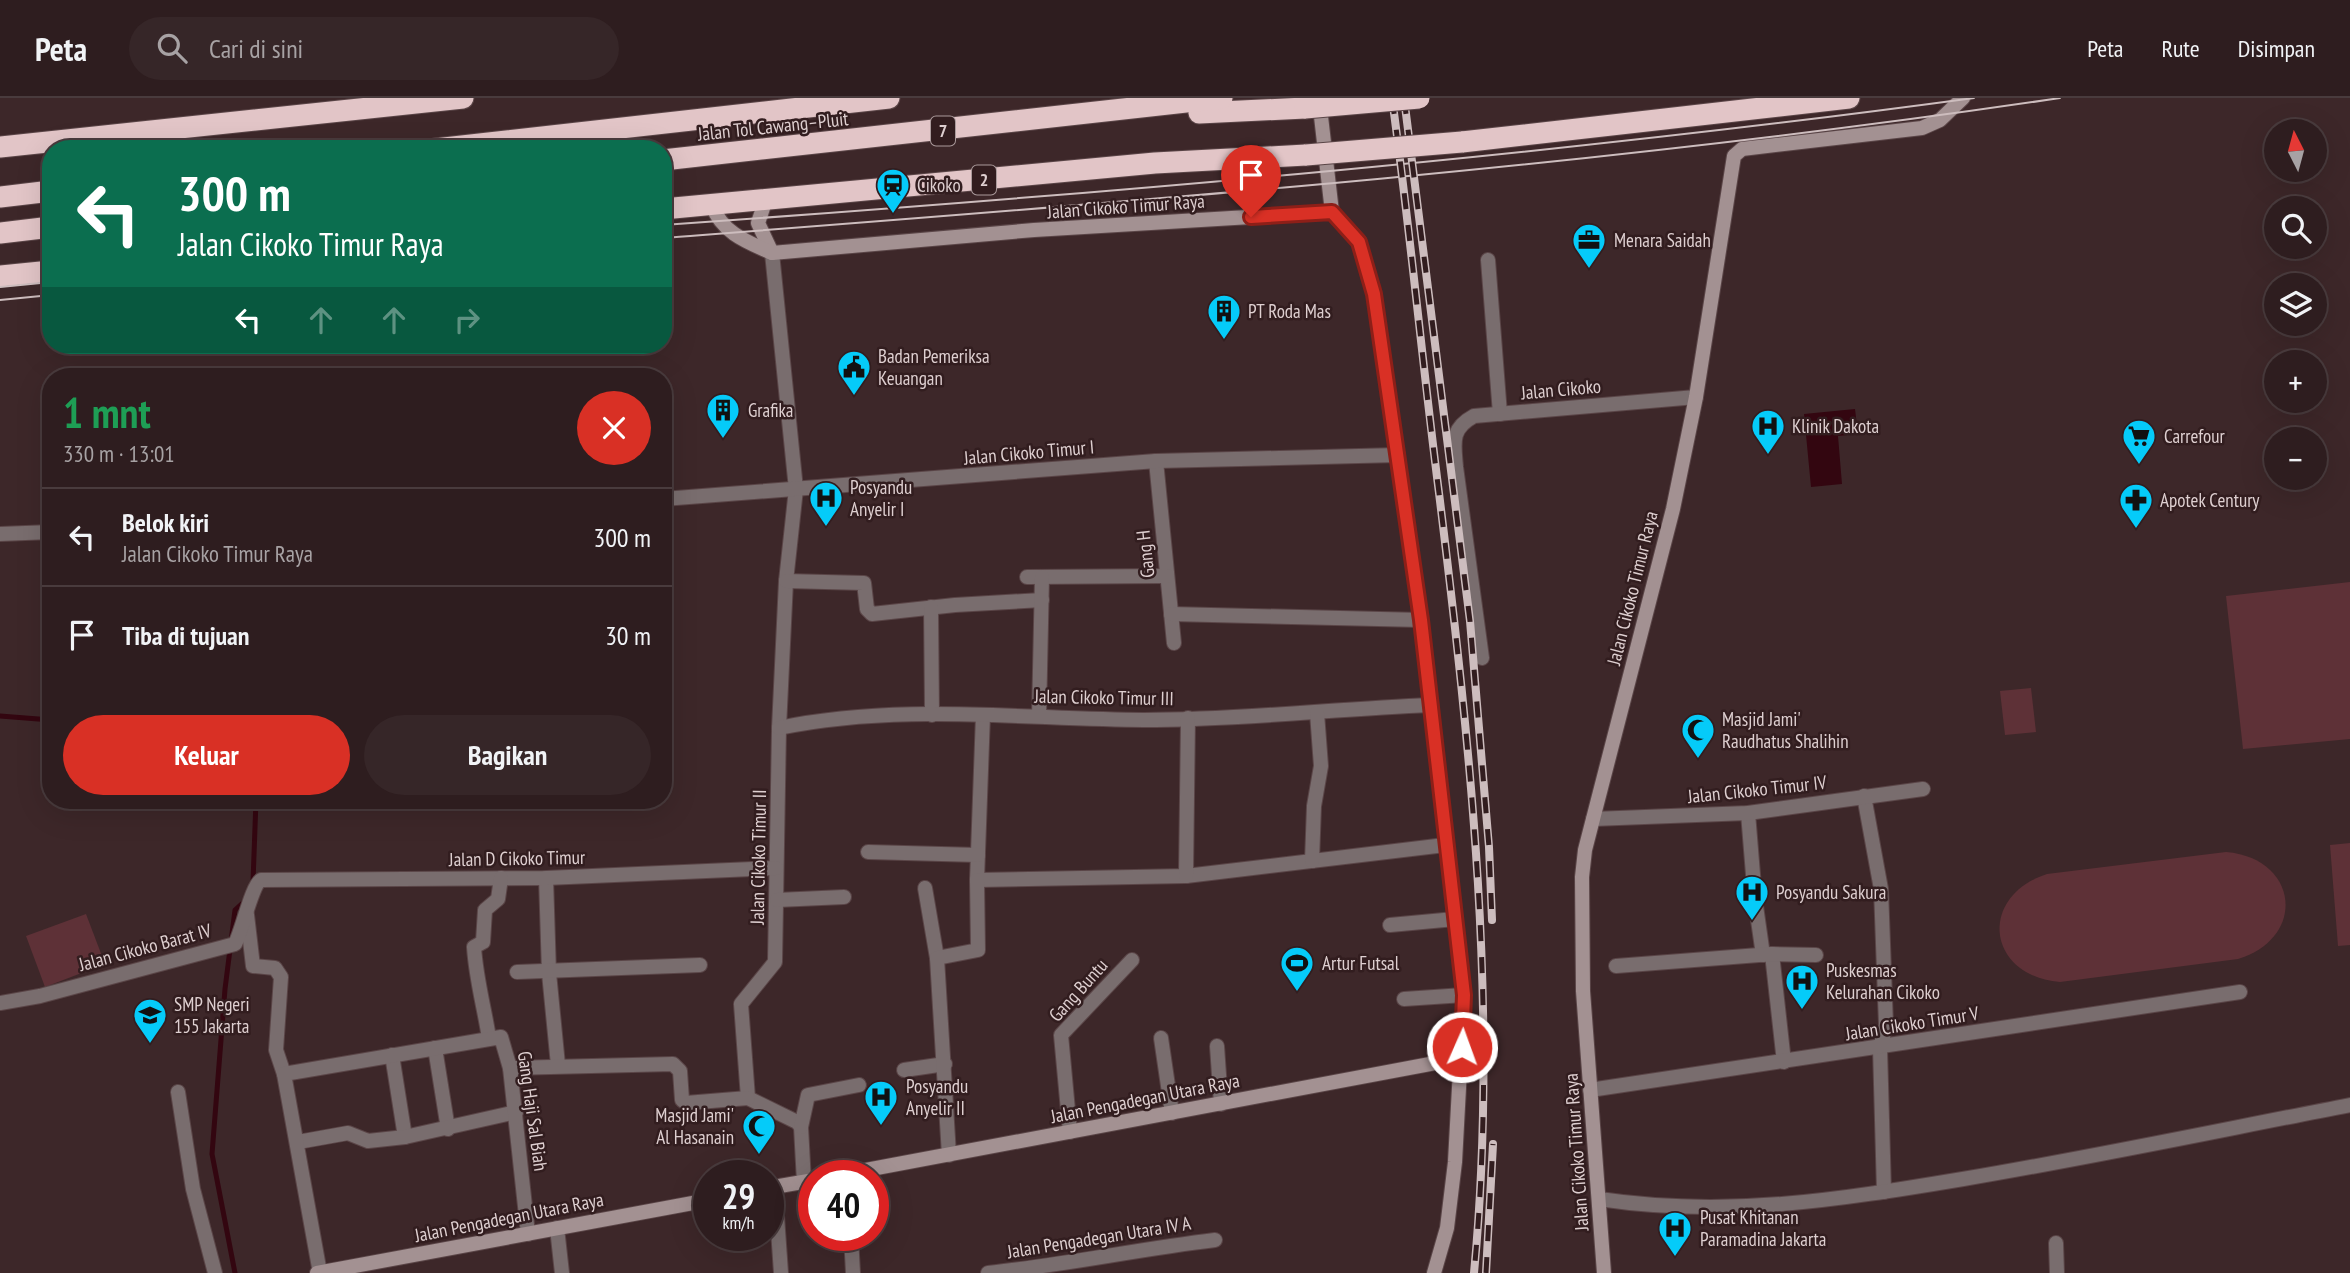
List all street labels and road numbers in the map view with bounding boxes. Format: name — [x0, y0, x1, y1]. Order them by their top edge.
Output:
street label: Jalan Tol Cawang–Pluit — [695, 106, 850, 146]
road number: 7 — [931, 116, 955, 146]
road number: 2 — [972, 166, 996, 194]
street label: Jalan Cikoko Timur Raya — [1046, 189, 1205, 224]
street label: Jalan Cikoko — [1519, 374, 1602, 405]
street label: Jalan Cikoko Timur I — [962, 434, 1095, 470]
street label: Jalan Cikoko Timur Raya — [1601, 509, 1663, 668]
street label: Gang H — [1131, 529, 1159, 579]
street label: Jalan Cikoko Timur III — [1033, 684, 1174, 710]
street label: Jalan Cikoko Timur IV — [1685, 770, 1828, 808]
street label: Jalan Cikoko Timur II — [745, 789, 771, 926]
street label: Jalan D Cikoko Timur — [448, 845, 586, 871]
street label: Jalan Cikoko Barat IV — [75, 918, 214, 976]
street label: Gang Buntu — [1043, 954, 1113, 1026]
street label: Jalan Cikoko Timur V — [1843, 1001, 1981, 1046]
street label: Gang Haji Sal Biah — [513, 1050, 553, 1172]
street label: Jalan Pengadegan Utara Raya — [1048, 1068, 1241, 1128]
street label: Jalan Cikoko Timur Raya — [1559, 1073, 1594, 1232]
street label: Jalan Pengadegan Utara Raya — [412, 1187, 605, 1247]
street label: Jalan Pengadegan Utara IV A — [1005, 1211, 1193, 1264]

